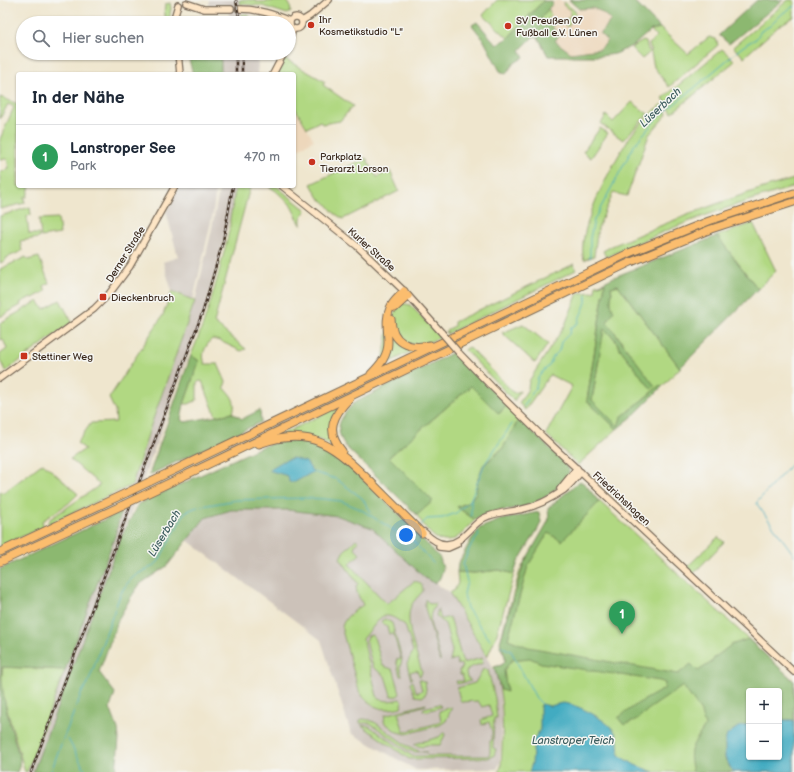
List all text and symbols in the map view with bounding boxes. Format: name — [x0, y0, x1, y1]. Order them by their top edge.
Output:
place label: Ihr Kosmetikstudio "L" — [319, 14, 403, 38]
place label: SV Preußen 07 Fußball e.V. Lünen — [516, 15, 598, 39]
search box — [16, 16, 296, 60]
marker: Ihr Kosmetikstudio "L" — [306, 20, 316, 30]
marker: SV Preußen 07 Fußball e.V. Lünen — [503, 21, 513, 31]
icon: search — [30, 27, 52, 49]
text: Hier suchen — [62, 29, 144, 48]
water label: Lüserbach — [637, 85, 684, 130]
text: In der Nähe — [32, 88, 125, 108]
text: Lanstroper See — [70, 139, 176, 158]
text: 1 — [42, 149, 48, 165]
text: 470 m — [244, 149, 280, 165]
place label: Parkplatz Tierarzt Lorson — [320, 151, 389, 175]
marker: Parkplatz Tierarzt Lorson — [307, 157, 317, 167]
text: Park — [70, 158, 96, 174]
street label: Derner Straße — [104, 224, 148, 285]
street label: Kurler Straße — [345, 225, 397, 274]
marker: Dieckenbruch — [98, 292, 108, 302]
place label: Dieckenbruch — [111, 292, 174, 304]
marker: Stettiner Weg — [19, 351, 29, 361]
place label: Stettiner Weg — [32, 351, 93, 363]
street label: Friedrichshagen — [590, 469, 653, 529]
water label: Lüserbach — [145, 508, 183, 559]
your location — [396, 525, 416, 545]
pin: 1 — [609, 601, 635, 634]
map controls — [746, 688, 782, 760]
button: + — [746, 688, 782, 724]
button: − — [746, 724, 782, 760]
water label: Lanstroper Teich — [532, 734, 614, 747]

